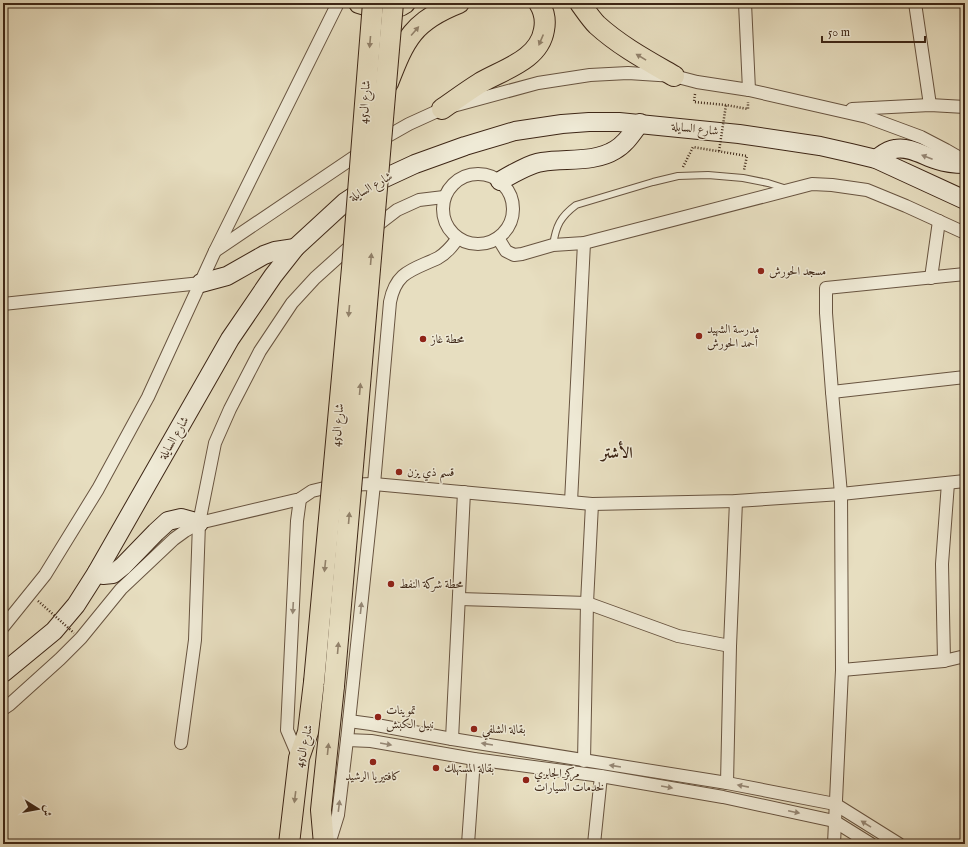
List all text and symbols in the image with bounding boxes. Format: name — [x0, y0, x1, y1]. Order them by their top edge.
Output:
scale bar — [822, 18, 925, 44]
text: 50 m — [828, 25, 850, 40]
one-way arrow — [410, 26, 419, 36]
one-way arrow — [538, 34, 544, 46]
one-way arrow — [367, 36, 373, 48]
one-way arrow — [635, 53, 647, 60]
street label: شارع ال45 — [356, 80, 377, 124]
street label: شارع السايلة — [669, 119, 719, 142]
one-way arrow — [921, 153, 933, 159]
street label: شارع السايلة — [346, 169, 397, 208]
one-way arrow — [368, 253, 374, 265]
place label: مسجد الحورش — [769, 264, 826, 279]
marker: مسجد الحورش — [756, 266, 766, 276]
one-way arrow — [345, 305, 352, 317]
place label: مدرسة الشهيد أحمد الحورش — [707, 322, 759, 351]
marker: مدرسة الشهيد أحمد الحورش — [694, 331, 704, 341]
place label: محطة غاز — [430, 332, 465, 347]
marker: محطة غاز — [418, 334, 428, 344]
one-way arrow — [357, 383, 363, 395]
street label: شارع ال45 — [329, 403, 350, 448]
street label: شارع السايلة — [155, 414, 195, 465]
district label: الأشتر — [599, 441, 633, 464]
place label: قسم ذي يزن — [407, 465, 454, 484]
marker: قسم ذي يزن — [394, 467, 404, 477]
one-way arrow — [345, 512, 352, 524]
one-way arrow — [322, 560, 328, 572]
place label: محطة شركة النفط — [399, 576, 464, 592]
marker: محطة شركة النفط — [386, 579, 396, 589]
one-way arrow — [290, 602, 296, 615]
one-way arrow — [358, 602, 364, 614]
one-way arrow — [334, 642, 341, 654]
place label: تموينات نبيل الكبش — [386, 703, 434, 733]
marker: تموينات نبيل الكبش — [373, 712, 383, 722]
place label: بقالة الشلفي — [482, 722, 525, 741]
street label: شارع ال45 — [292, 723, 319, 770]
marker: بقالة الشلفي — [469, 724, 479, 734]
one-way arrow — [380, 741, 392, 747]
one-way arrow — [481, 741, 493, 747]
one-way arrow — [324, 743, 331, 755]
marker: كافتيريا الرشيد — [368, 757, 378, 767]
place label: بقالة المستهلك — [444, 761, 494, 776]
one-way arrow — [609, 762, 621, 768]
marker: بقالة المستهلك — [431, 763, 441, 773]
place label: مركز الجابري لخدمات السيارات — [534, 766, 604, 795]
place label: كافتيريا الرشيد — [345, 769, 401, 784]
marker: مركز الجابري لخدمات السيارات — [521, 775, 531, 785]
one-way arrow — [737, 783, 749, 789]
one-way arrow — [661, 784, 673, 790]
north arrow — [18, 789, 58, 829]
one-way arrow — [291, 791, 298, 803]
one-way arrow — [336, 800, 342, 813]
text: ش — [39, 804, 55, 817]
one-way arrow — [788, 810, 800, 816]
one-way arrow — [860, 820, 872, 827]

